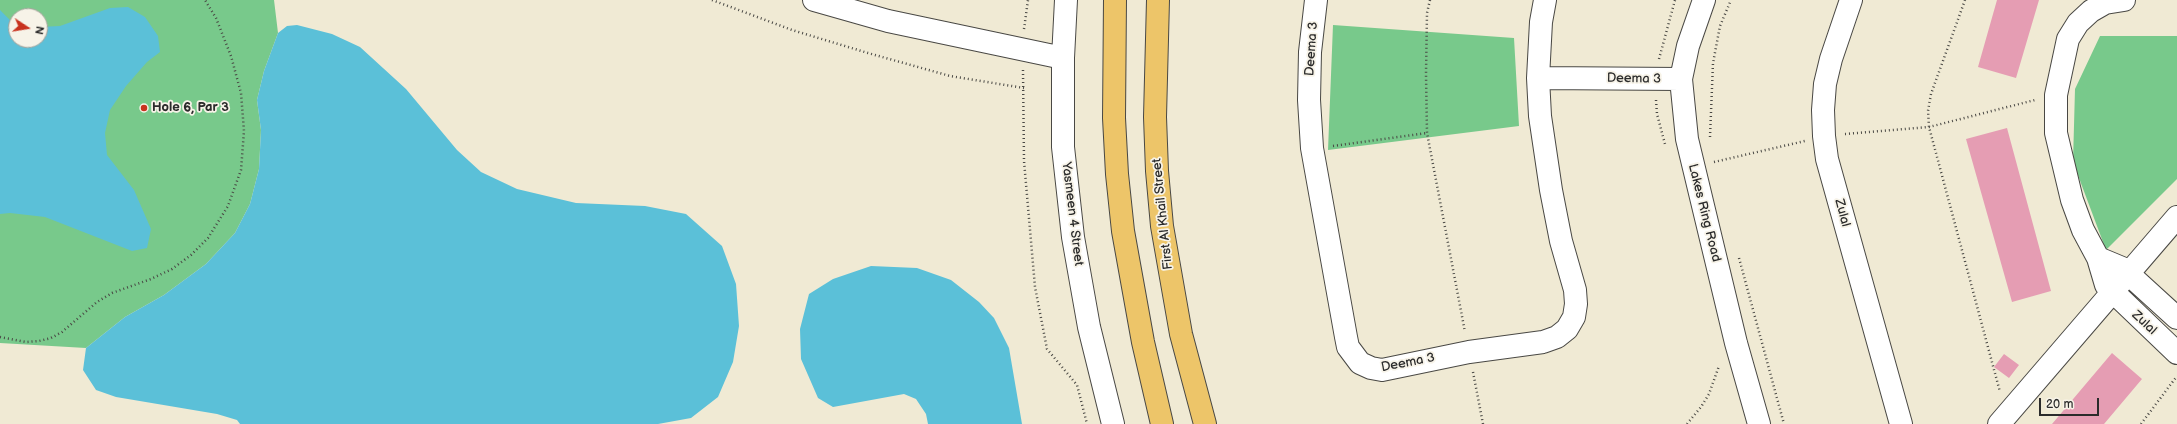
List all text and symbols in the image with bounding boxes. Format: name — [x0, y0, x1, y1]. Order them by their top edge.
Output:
north arrow — [8, 8, 48, 48]
street label: Deema 3 — [1302, 21, 1322, 77]
text: N — [32, 25, 46, 36]
street label: Deema 3 — [1607, 71, 1661, 87]
place label: Hole 6, Par 3 — [152, 100, 229, 116]
marker: Hole 6, Par 3 — [139, 103, 149, 113]
street label: First Al Khail Street — [1149, 158, 1177, 270]
street label: Yasmeen 4 Street — [1058, 161, 1086, 267]
street label: Lakes Ring Road — [1684, 162, 1724, 264]
street label: Zulal — [1831, 197, 1853, 229]
street label: Zulal — [2128, 308, 2160, 338]
street label: Deema 3 — [1380, 350, 1436, 376]
scale bar — [2041, 390, 2101, 416]
text: 20 m — [2046, 397, 2073, 412]

